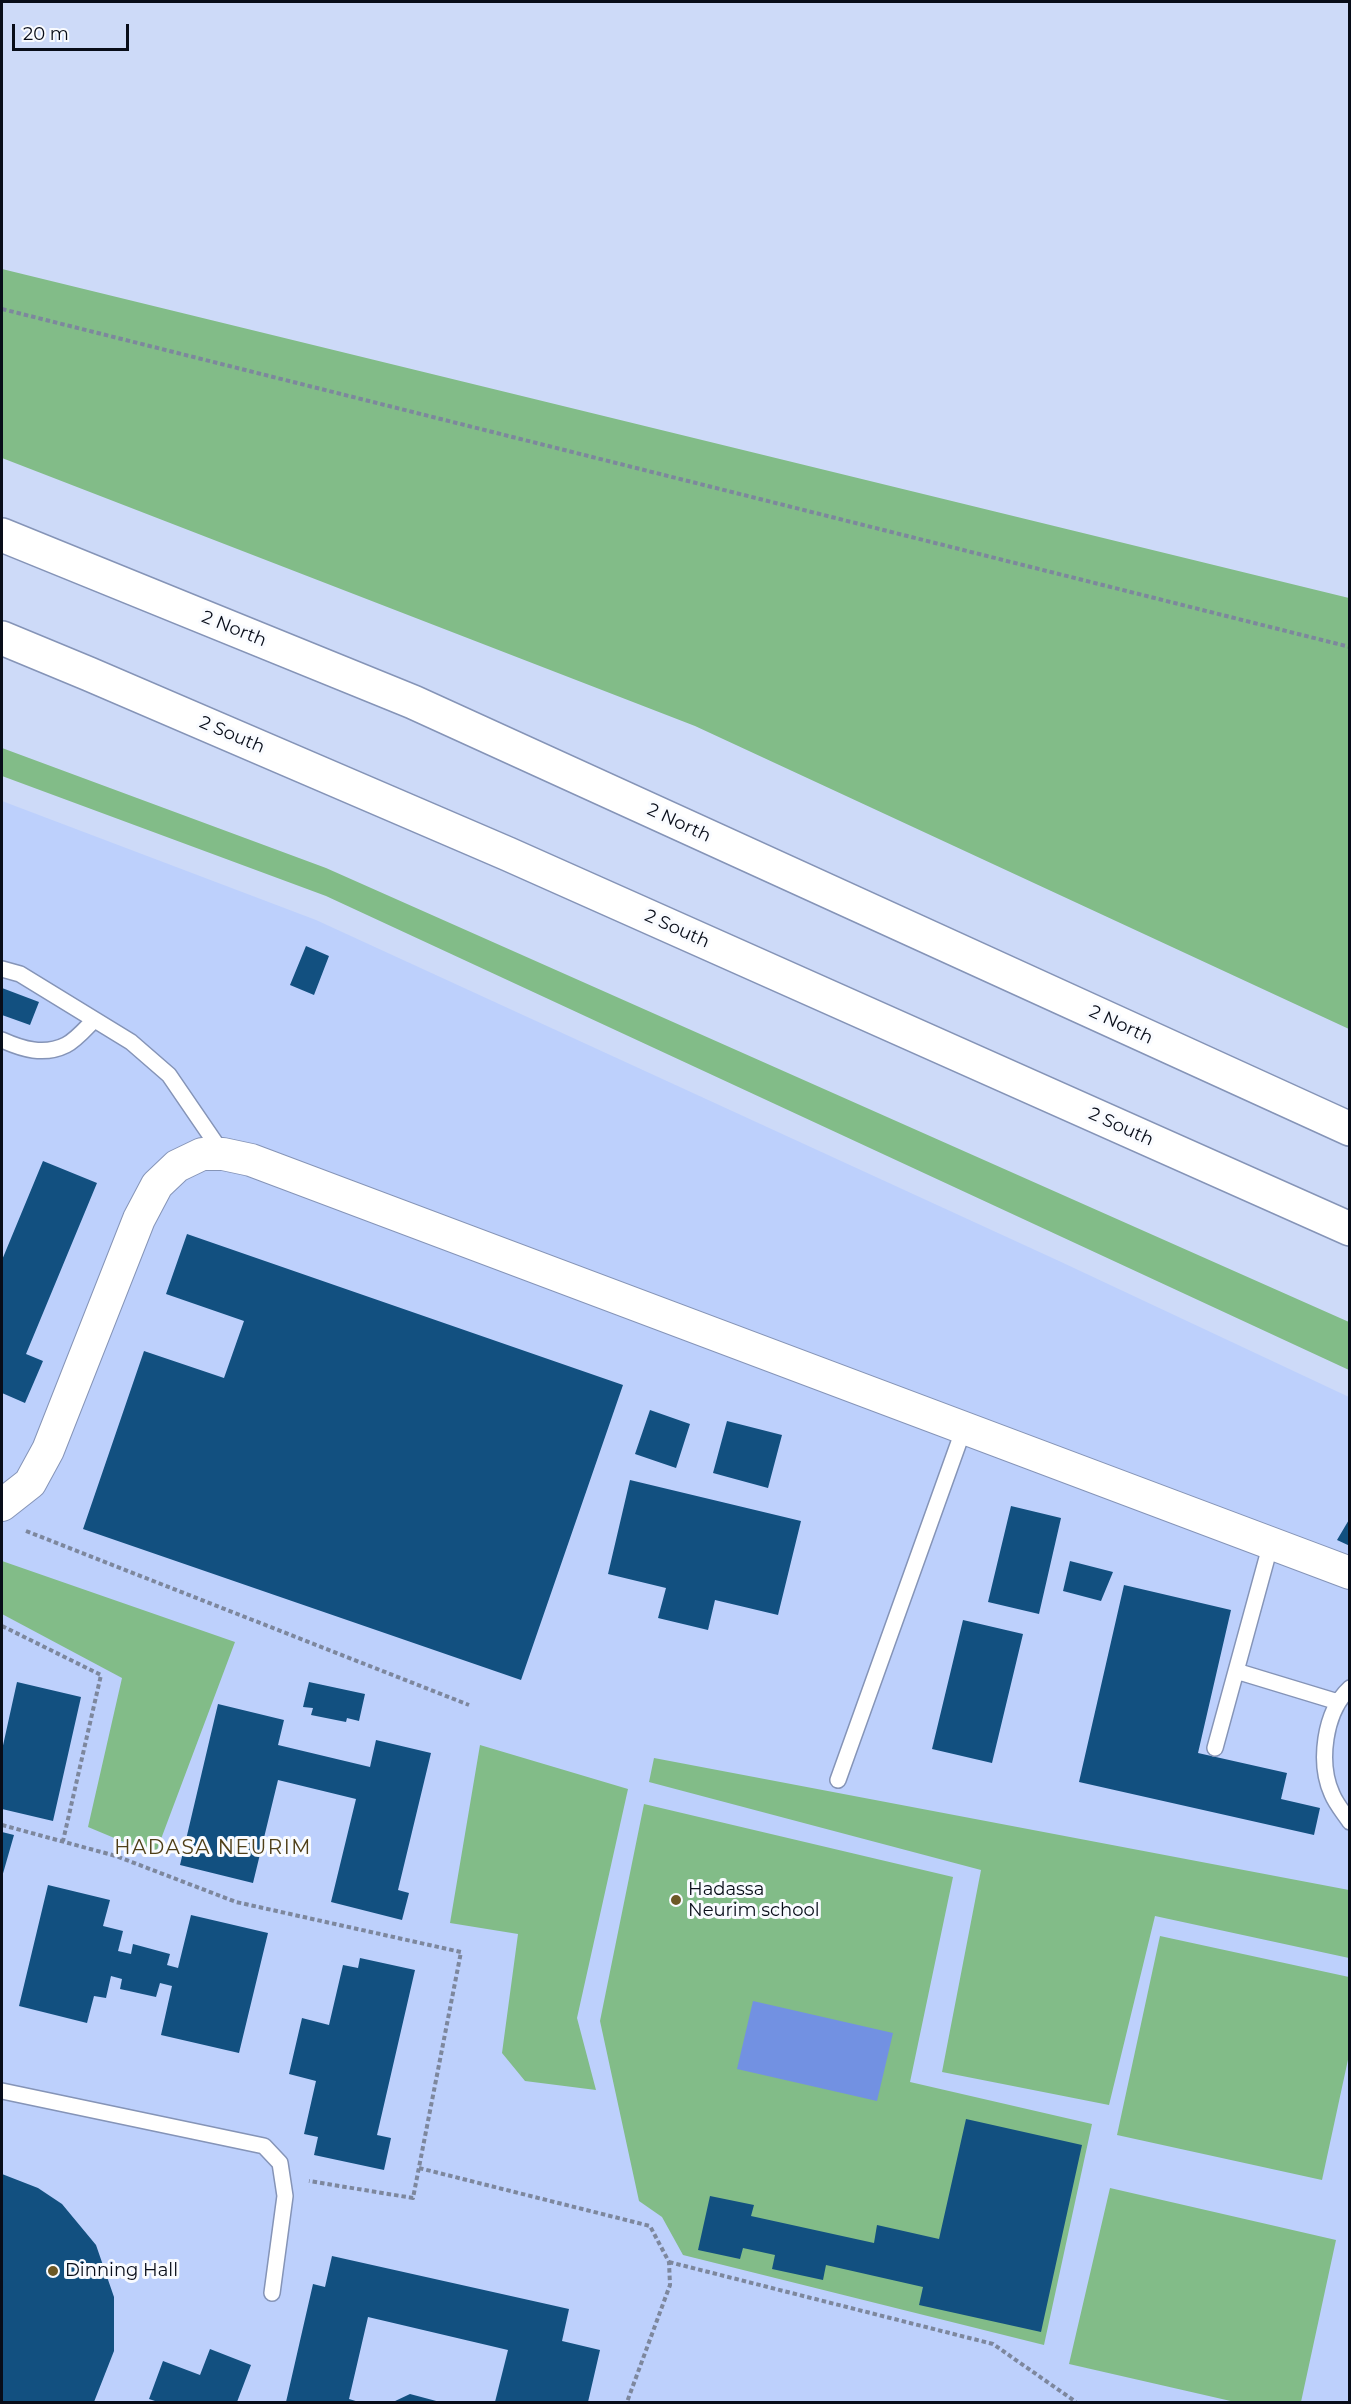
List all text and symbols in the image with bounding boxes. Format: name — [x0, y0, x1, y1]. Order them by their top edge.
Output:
scale bar — [15, 12, 132, 50]
text: 20 m — [23, 23, 69, 45]
street label: 2 North — [199, 606, 269, 652]
street label: 2 South — [196, 712, 268, 758]
street label: 2 North — [644, 799, 714, 847]
street label: 2 South — [641, 905, 713, 953]
street label: 2 North — [1086, 1001, 1156, 1049]
street label: 2 South — [1085, 1103, 1157, 1151]
district label: HADASA NEURIM — [114, 1836, 312, 1860]
place label: Hadassa Neurim school — [688, 1879, 820, 1922]
marker: Hadassa Neurim school — [669, 1893, 683, 1907]
place label: Dinning Hall — [65, 2260, 178, 2282]
marker: Dinning Hall — [46, 2264, 60, 2278]

